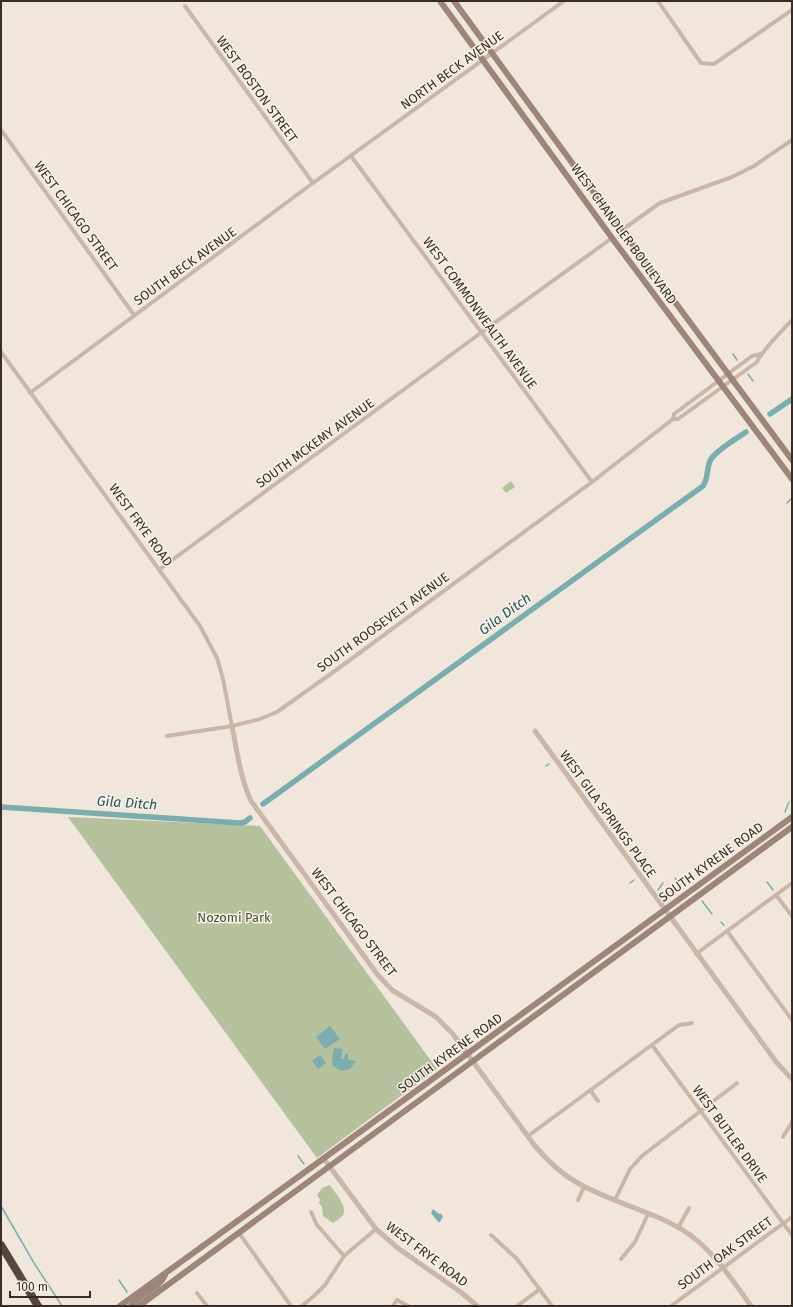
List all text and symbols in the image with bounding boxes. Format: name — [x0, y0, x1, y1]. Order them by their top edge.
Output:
street label: NORTH BECK AVENUE — [398, 28, 506, 112]
street label: WEST BOSTON STREET — [213, 33, 301, 145]
street label: WEST CHICAGO STREET — [31, 158, 121, 274]
street label: WEST CHANDLER BOULEVARD — [568, 161, 680, 307]
street label: SOUTH BECK AVENUE — [131, 224, 239, 308]
street label: WEST COMMONWEALTH AVENUE — [420, 234, 540, 392]
street label: SOUTH MCKEMY AVENUE — [253, 395, 377, 491]
street label: WEST FRYE ROAD — [106, 481, 176, 569]
street label: SOUTH ROOSEVELT AVENUE — [314, 569, 452, 675]
water label: Gila Ditch — [476, 589, 534, 639]
street label: WEST GILA SPRINGS PLACE — [557, 748, 659, 881]
water label: Gila Ditch — [96, 792, 158, 814]
street label: SOUTH KYRENE ROAD — [656, 819, 766, 905]
street label: WEST CHICAGO STREET — [308, 865, 400, 979]
park label: Nozomi Park — [197, 910, 271, 925]
street label: SOUTH KYRENE ROAD — [395, 1010, 505, 1096]
street label: WEST BUTLER DRIVE — [690, 1082, 770, 1186]
street label: SOUTH OAK STREET — [675, 1214, 775, 1292]
street label: WEST FRYE ROAD — [383, 1218, 471, 1290]
scale bar — [10, 1273, 90, 1299]
text: 100 m — [16, 1280, 48, 1294]

